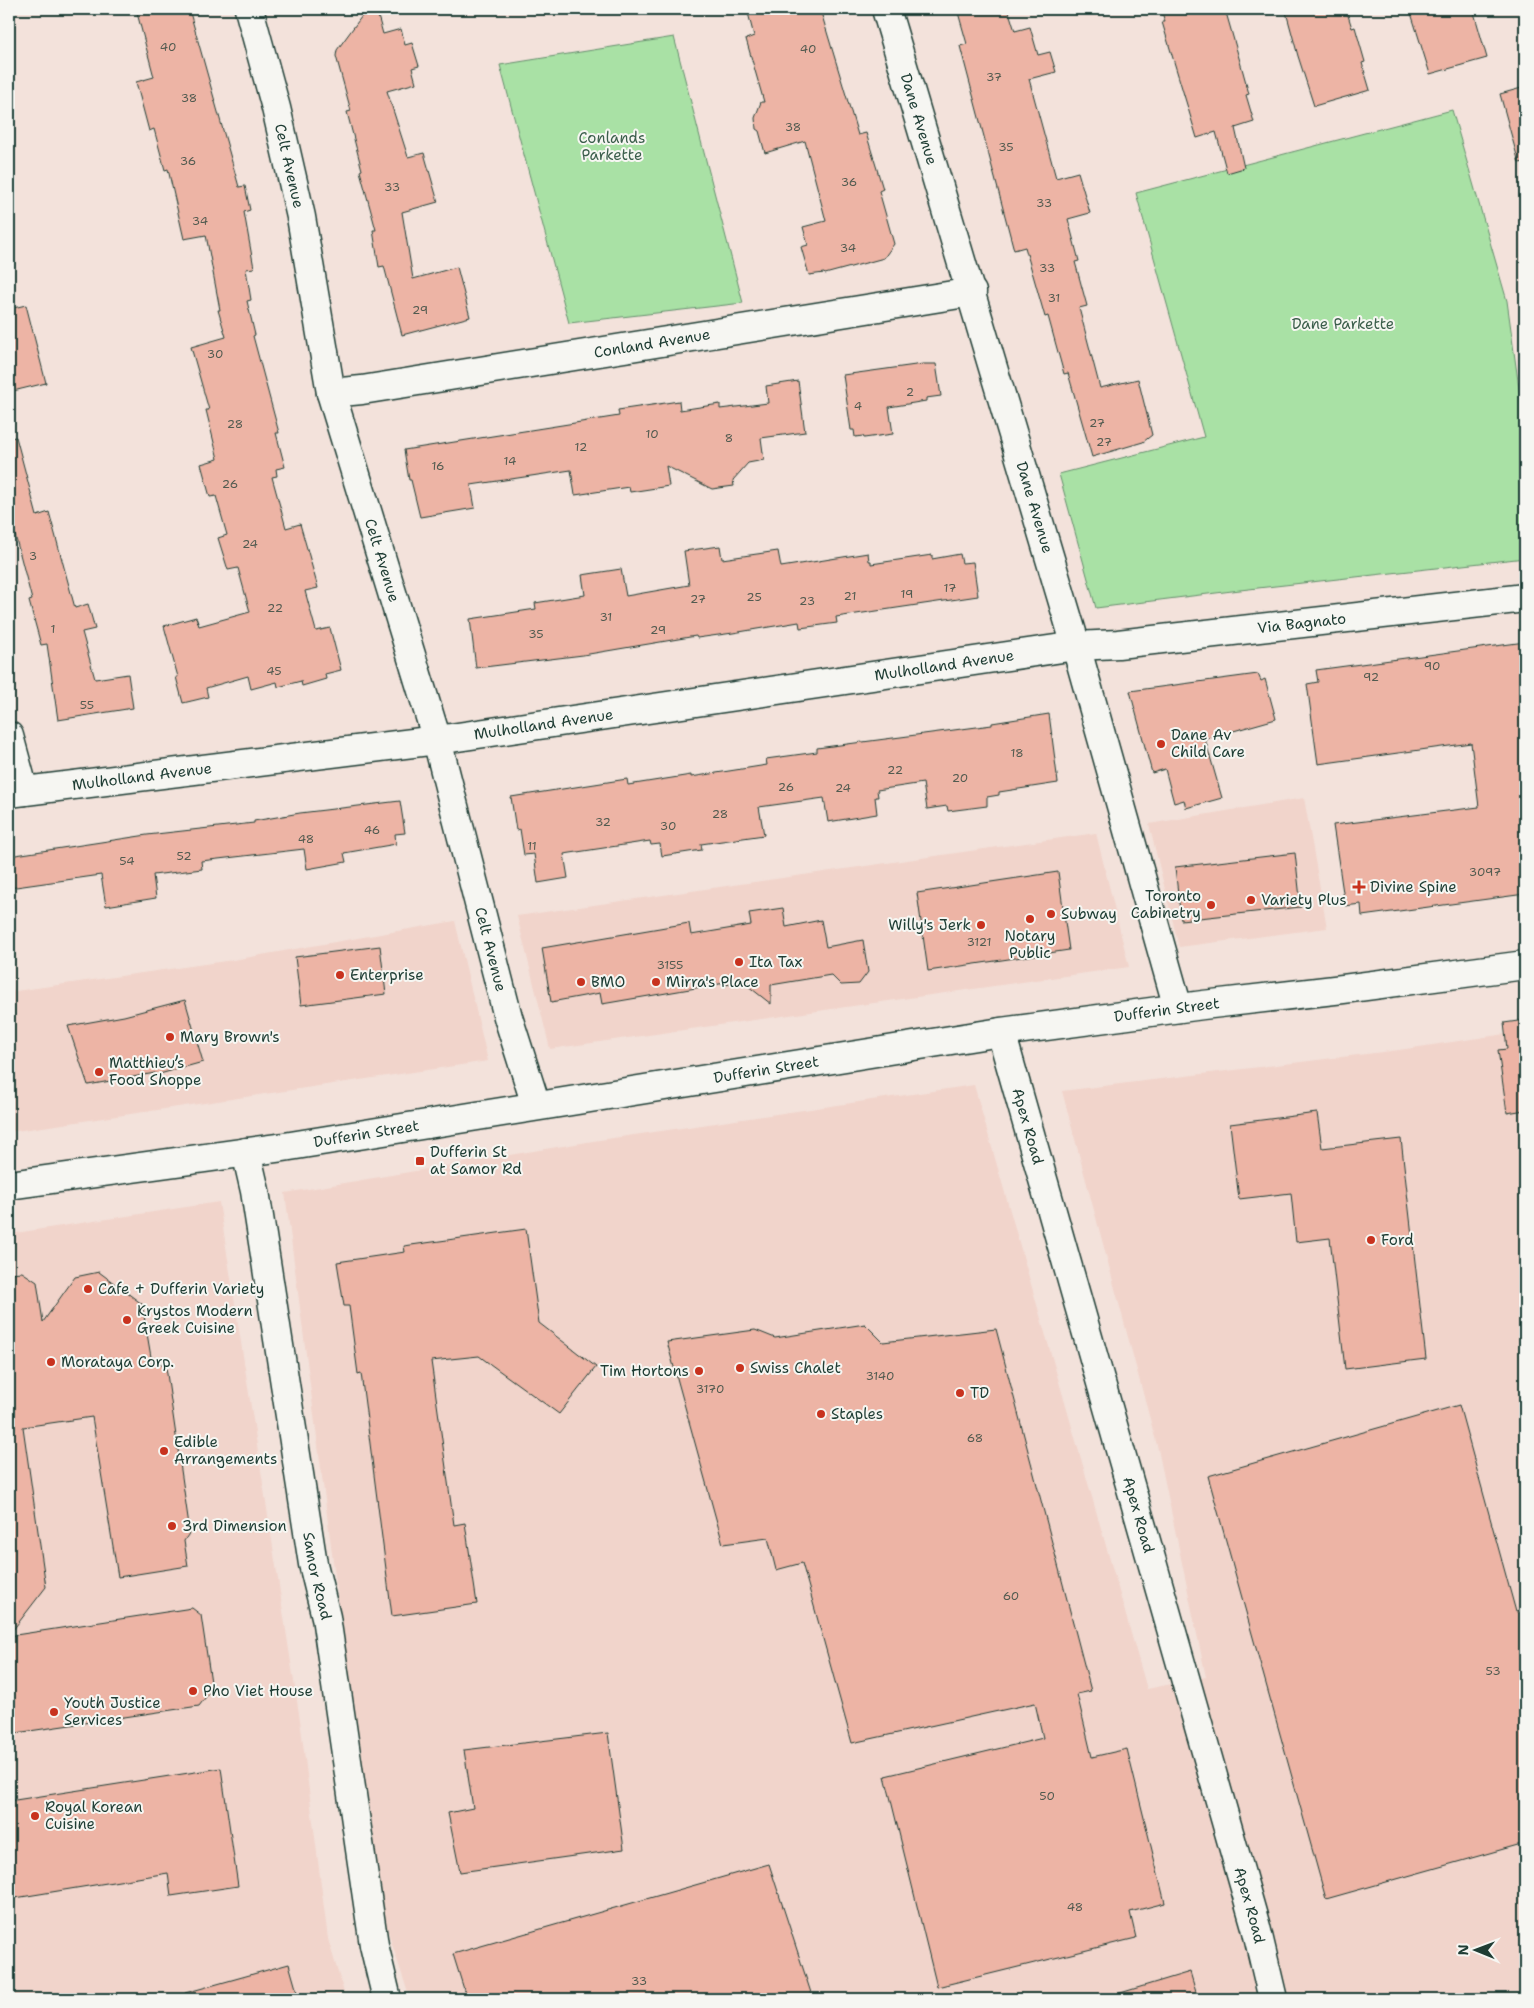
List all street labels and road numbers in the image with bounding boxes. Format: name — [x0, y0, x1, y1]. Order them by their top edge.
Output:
street label: Dane Avenue — [896, 71, 942, 167]
street label: Celt Avenue — [270, 122, 309, 210]
street label: Conland Avenue — [592, 324, 712, 363]
street label: Dane Avenue — [1012, 459, 1058, 556]
street label: Celt Avenue — [360, 516, 404, 605]
street label: Via Bagnato — [1256, 608, 1347, 638]
street label: Mulholland Avenue — [873, 645, 1015, 686]
street label: Mulholland Avenue — [472, 704, 615, 744]
street label: Mulholland Avenue — [71, 758, 213, 795]
street label: Celt Avenue — [470, 905, 511, 994]
street label: Dufferin Street — [1113, 993, 1221, 1027]
street label: Dufferin Street — [712, 1051, 820, 1088]
street label: Apex Road — [1007, 1086, 1048, 1167]
street label: Dufferin Street — [312, 1115, 420, 1152]
street label: Apex Road — [1118, 1474, 1159, 1556]
street label: Samor Road — [298, 1531, 336, 1622]
street label: Apex Road — [1229, 1865, 1270, 1946]

